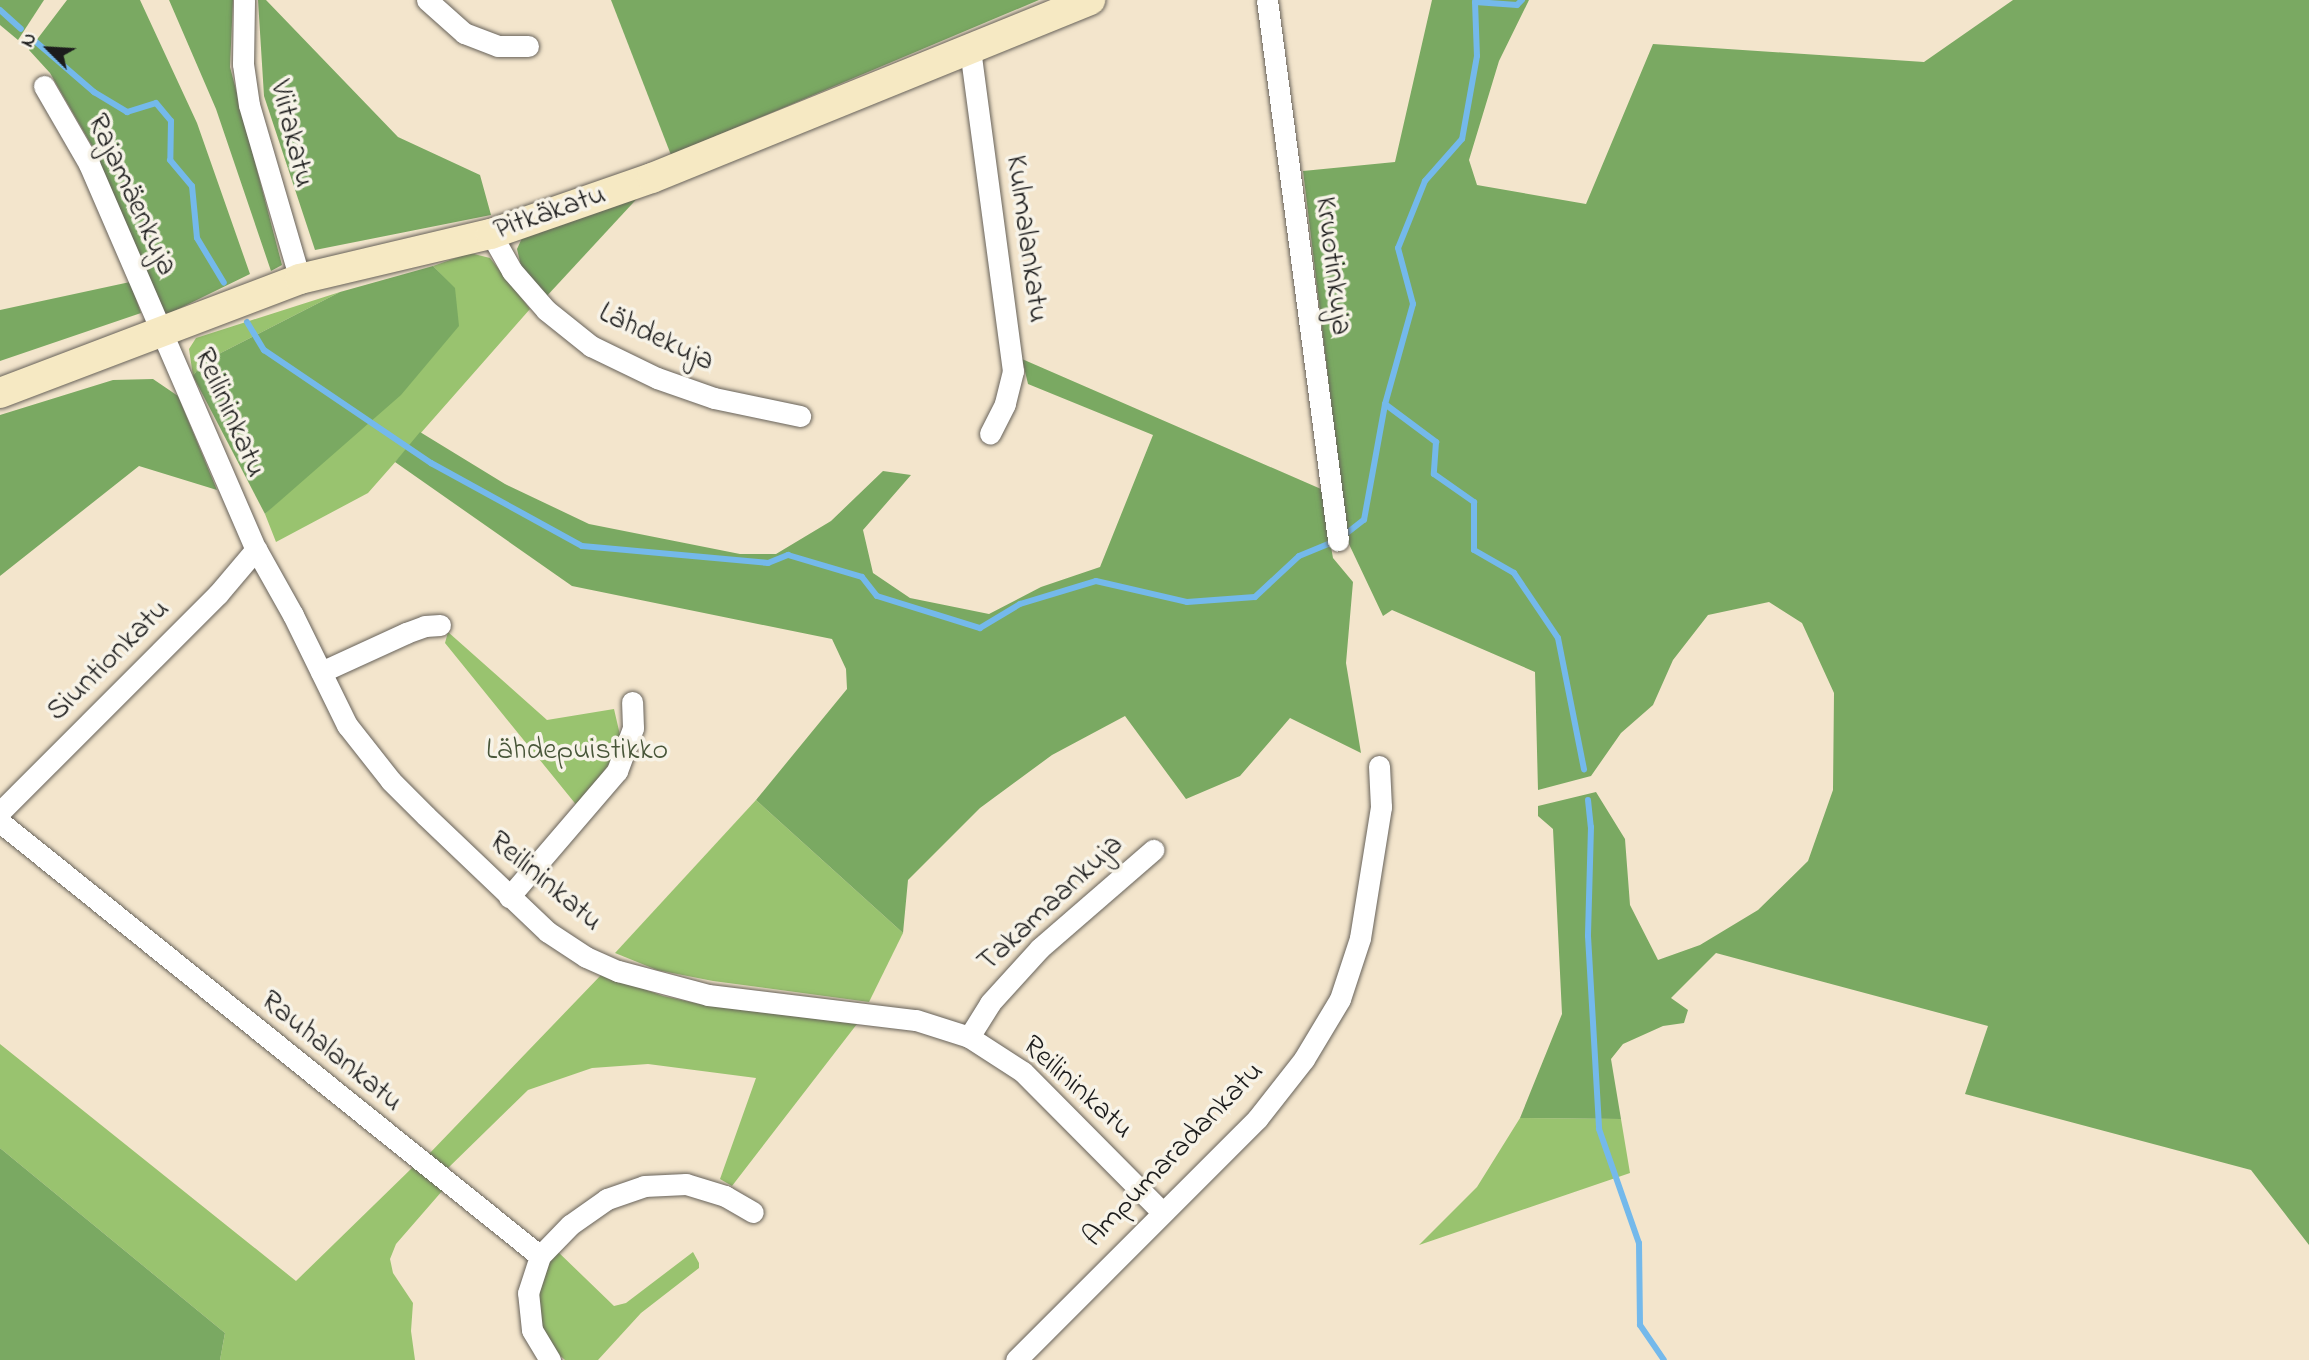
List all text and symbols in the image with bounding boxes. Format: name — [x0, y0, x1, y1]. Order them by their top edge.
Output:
north arrow — [14, 14, 84, 84]
text: N — [14, 29, 44, 52]
street label: Viitakatu — [260, 77, 322, 191]
street label: Rajamäenkuja — [78, 109, 184, 281]
street label: Kulmalankatu — [996, 153, 1056, 325]
street label: Pitkäkatu — [489, 177, 611, 249]
street label: Kruotinkuja — [1306, 195, 1358, 337]
street label: Lähdekuja — [593, 296, 719, 380]
street label: Reilininkatu — [185, 343, 273, 483]
street label: Siuntionkatu — [40, 592, 178, 730]
park label: Lähdepuistikko — [486, 733, 668, 769]
street label: Reilininkatu — [481, 824, 609, 940]
street label: Takamaankuja — [971, 828, 1131, 980]
street label: Rauhalankatu — [253, 984, 409, 1120]
street label: Reilininkatu — [1014, 1029, 1140, 1147]
street label: Ampumaradankatu — [1076, 1055, 1272, 1255]

